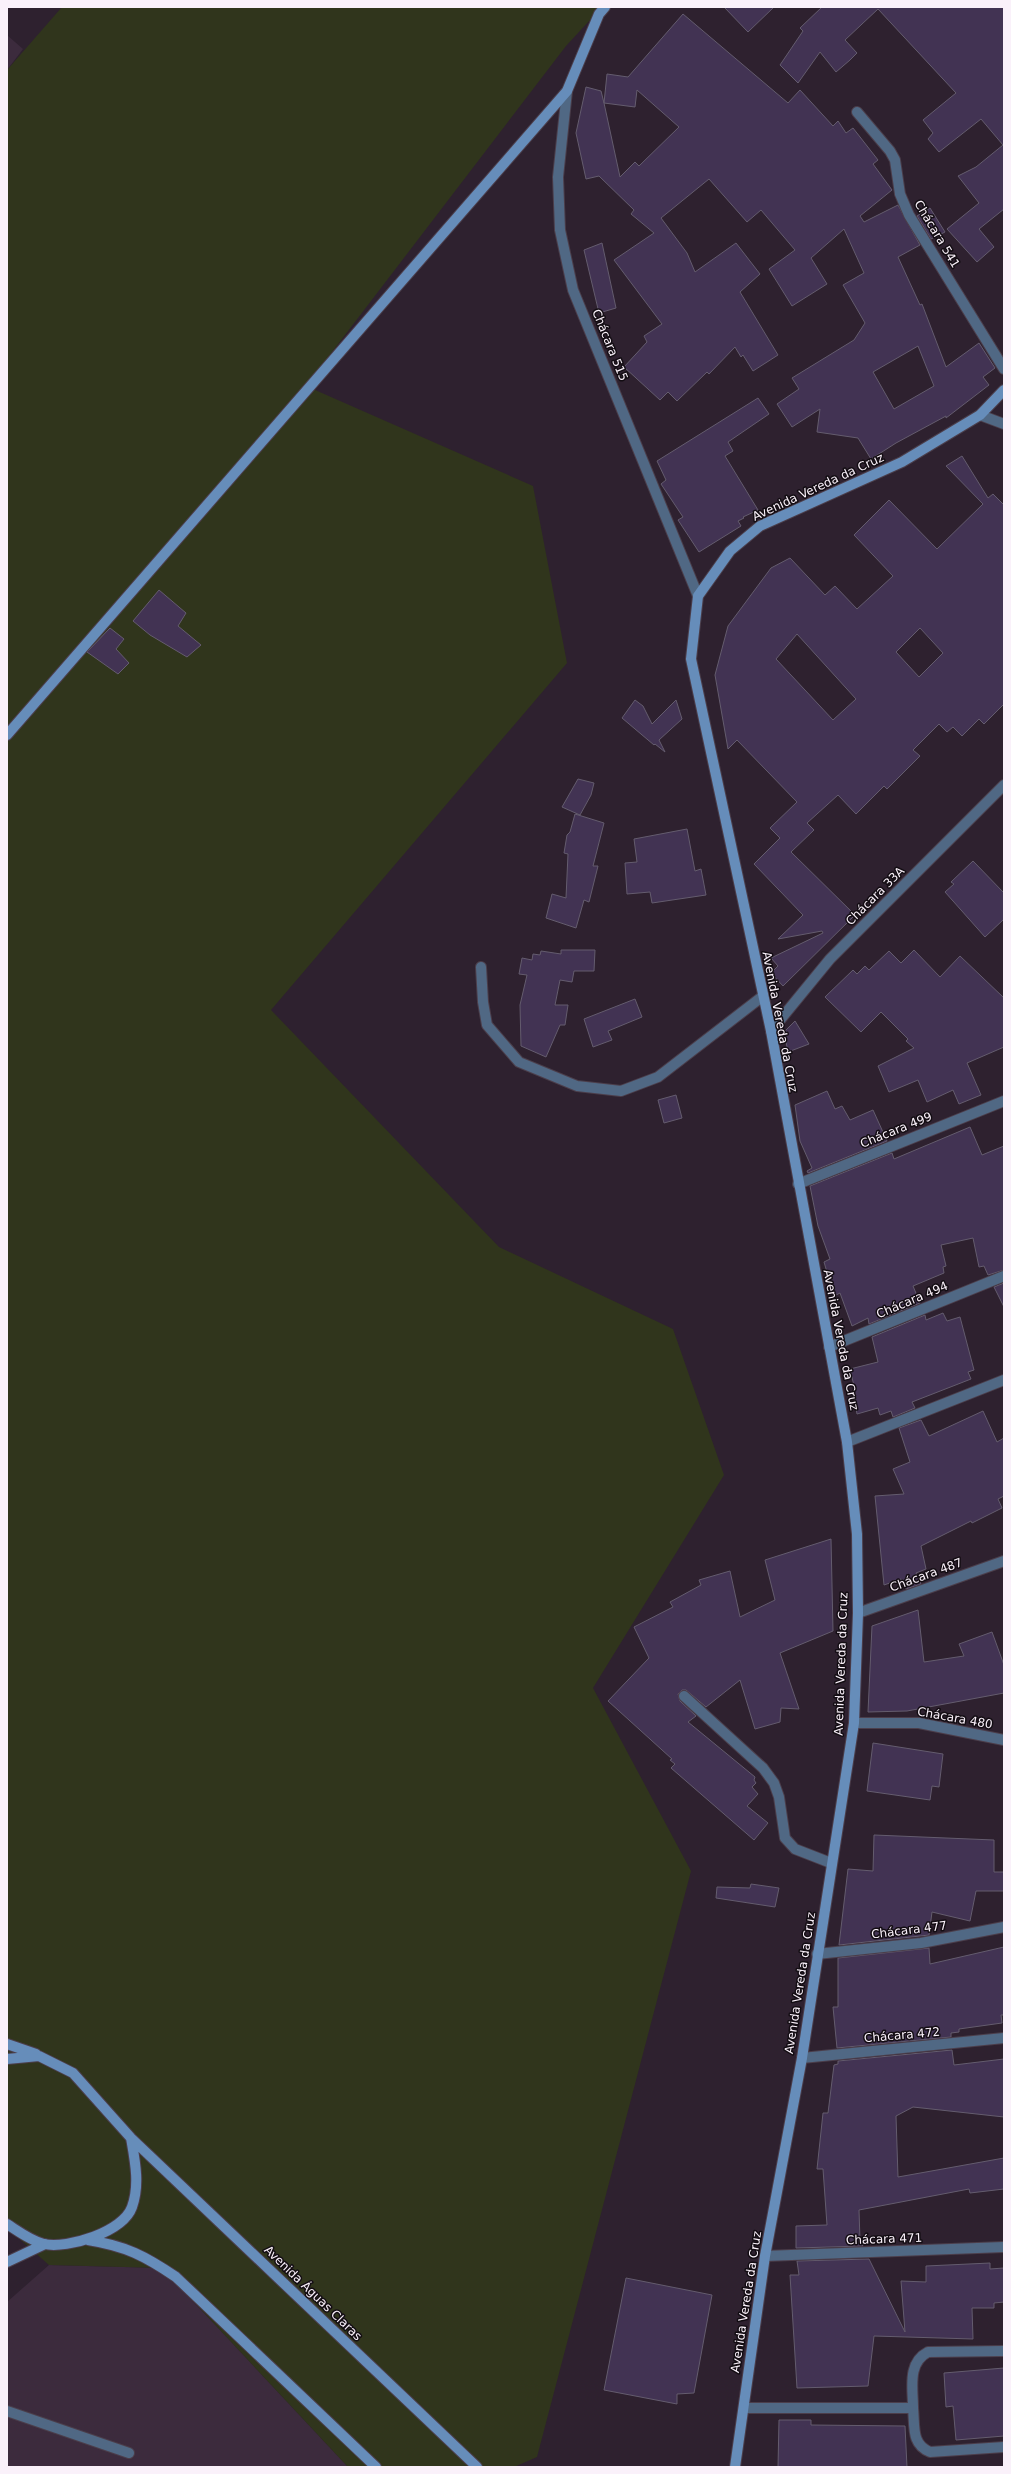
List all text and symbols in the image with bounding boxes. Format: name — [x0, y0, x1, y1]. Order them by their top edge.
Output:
street label: Chácara 541 — [911, 198, 963, 270]
street label: Chácara 515 — [589, 307, 631, 383]
street label: Avenida Vereda da Cruz — [750, 450, 886, 524]
street label: Chácara 33A — [843, 863, 908, 928]
street label: Avenida Vereda da Cruz — [759, 950, 801, 1094]
street label: Chácara 499 — [858, 1109, 934, 1151]
street label: Avenida Vereda da Cruz — [820, 1268, 862, 1412]
street label: Chácara 494 — [874, 1279, 950, 1321]
street label: Chácara 487 — [888, 1555, 964, 1595]
street label: Avenida Vereda da Cruz — [832, 1592, 850, 1736]
street label: Chácara 480 — [916, 1704, 994, 1732]
street label: Avenida Vereda da Cruz — [782, 1911, 818, 2055]
street label: Chácara 477 — [870, 1918, 948, 1942]
street label: Chácara 472 — [863, 2025, 941, 2045]
street label: Avenida Vereda da Cruz — [728, 2230, 764, 2374]
street label: Chácara 471 — [846, 2231, 922, 2247]
street label: Avenida Águas Claras — [261, 2242, 365, 2343]

